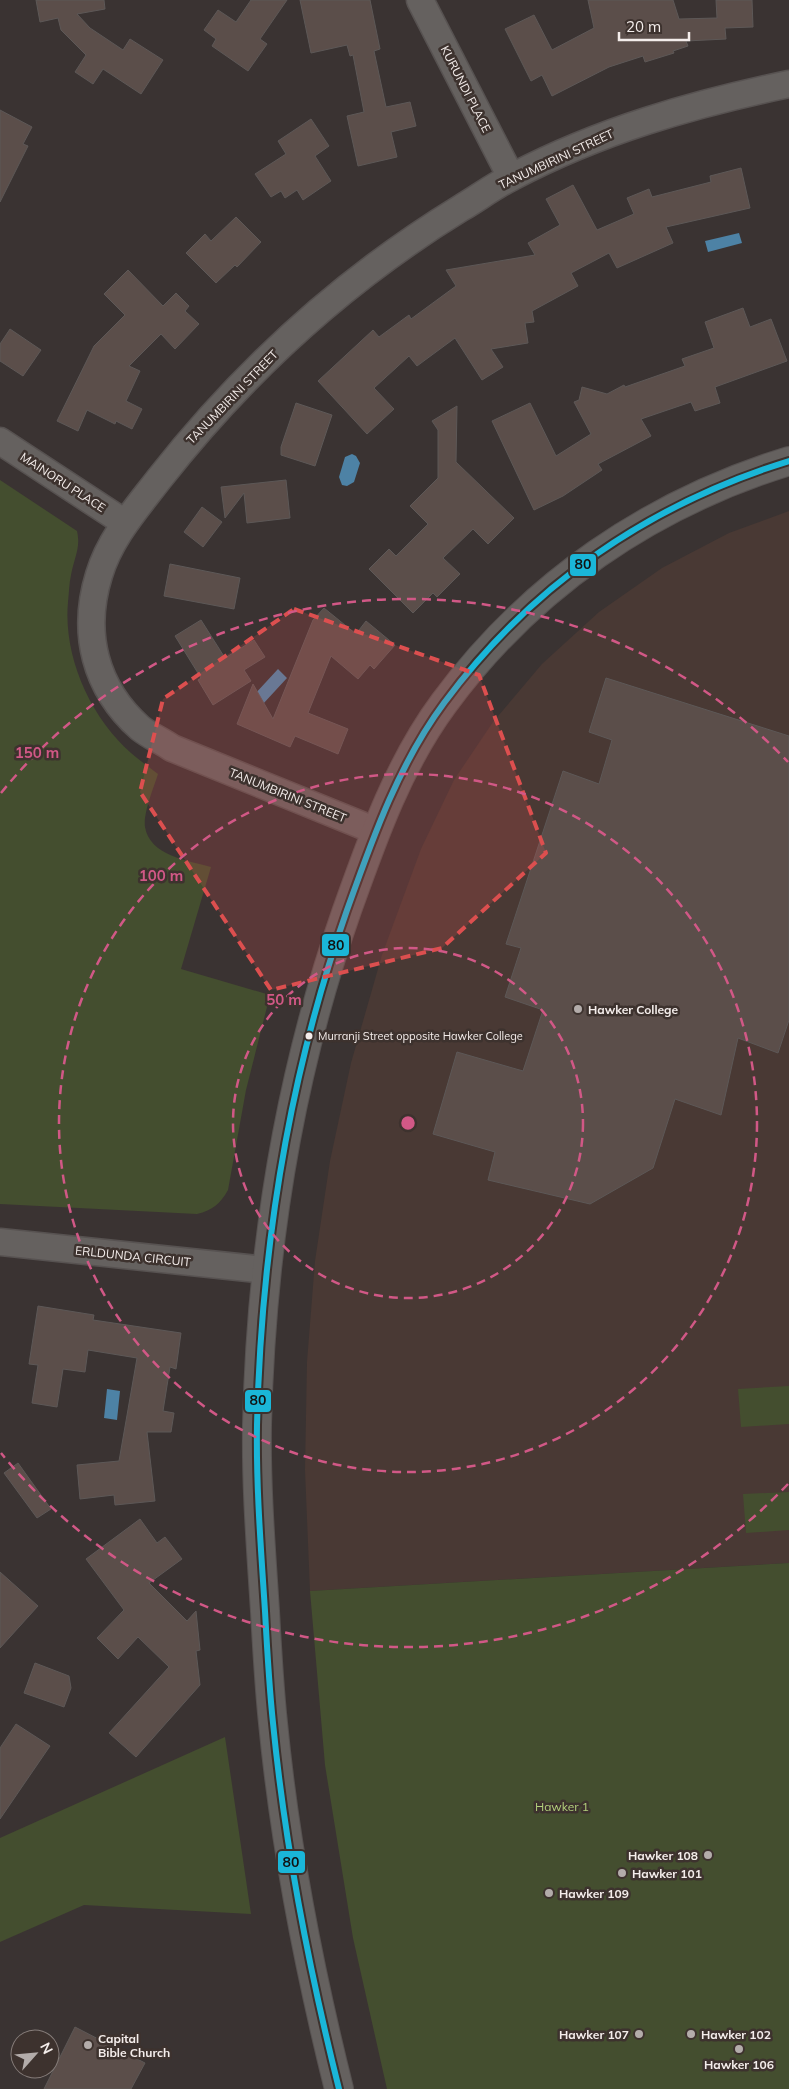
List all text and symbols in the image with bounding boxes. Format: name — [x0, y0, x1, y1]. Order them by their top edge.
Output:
scale bar — [619, 10, 689, 42]
text: 20 m — [626, 17, 661, 36]
street label: KURUNDI PLACE — [438, 43, 494, 135]
street label: TANUMBIRINI STREET — [496, 125, 617, 192]
street label: TANUMBIRINI STREET — [183, 346, 281, 447]
street label: MAINORU PLACE — [18, 449, 108, 515]
line badge: 80 — [569, 553, 597, 577]
text: 80 — [575, 555, 591, 573]
text: 150 m — [15, 743, 59, 762]
street label: TANUMBIRINI STREET — [227, 765, 350, 826]
text: 100 m — [139, 866, 183, 885]
line badge: 80 — [321, 933, 350, 957]
text: 80 — [328, 936, 344, 954]
text: 50 m — [266, 990, 302, 1009]
place label: Hawker College — [588, 1002, 679, 1017]
marker: Hawker College — [572, 1003, 584, 1015]
place label: Murranji Street opposite Hawker College — [318, 1029, 523, 1043]
marker: Murranji Street opposite Hawker College — [304, 1031, 314, 1041]
centre of rings — [399, 1114, 417, 1132]
street label: ERLDUNDA CIRCUIT — [74, 1242, 192, 1270]
line badge: 80 — [244, 1389, 272, 1413]
text: 80 — [250, 1391, 266, 1409]
park label: Hawker 1 — [535, 1799, 589, 1814]
place label: Hawker 108 — [628, 1848, 698, 1863]
marker: Hawker 108 — [702, 1849, 714, 1861]
line badge: 80 — [277, 1850, 306, 1874]
text: 80 — [283, 1853, 299, 1871]
place label: Hawker 101 — [632, 1866, 702, 1881]
marker: Hawker 101 — [616, 1867, 628, 1879]
place label: Hawker 109 — [559, 1886, 629, 1901]
marker: Hawker 109 — [543, 1887, 555, 1899]
place label: Hawker 107 — [559, 2027, 629, 2042]
place label: Hawker 102 — [701, 2027, 771, 2042]
marker: Hawker 107 — [633, 2028, 645, 2040]
marker: Hawker 102 — [685, 2028, 697, 2040]
north arrow — [10, 2029, 60, 2079]
place label: Capital Bible Church — [98, 2031, 170, 2060]
text: N — [36, 2039, 57, 2057]
marker: Capital Bible Church — [82, 2039, 94, 2051]
marker: Hawker 106 — [733, 2043, 745, 2055]
place label: Hawker 106 — [704, 2057, 774, 2072]

